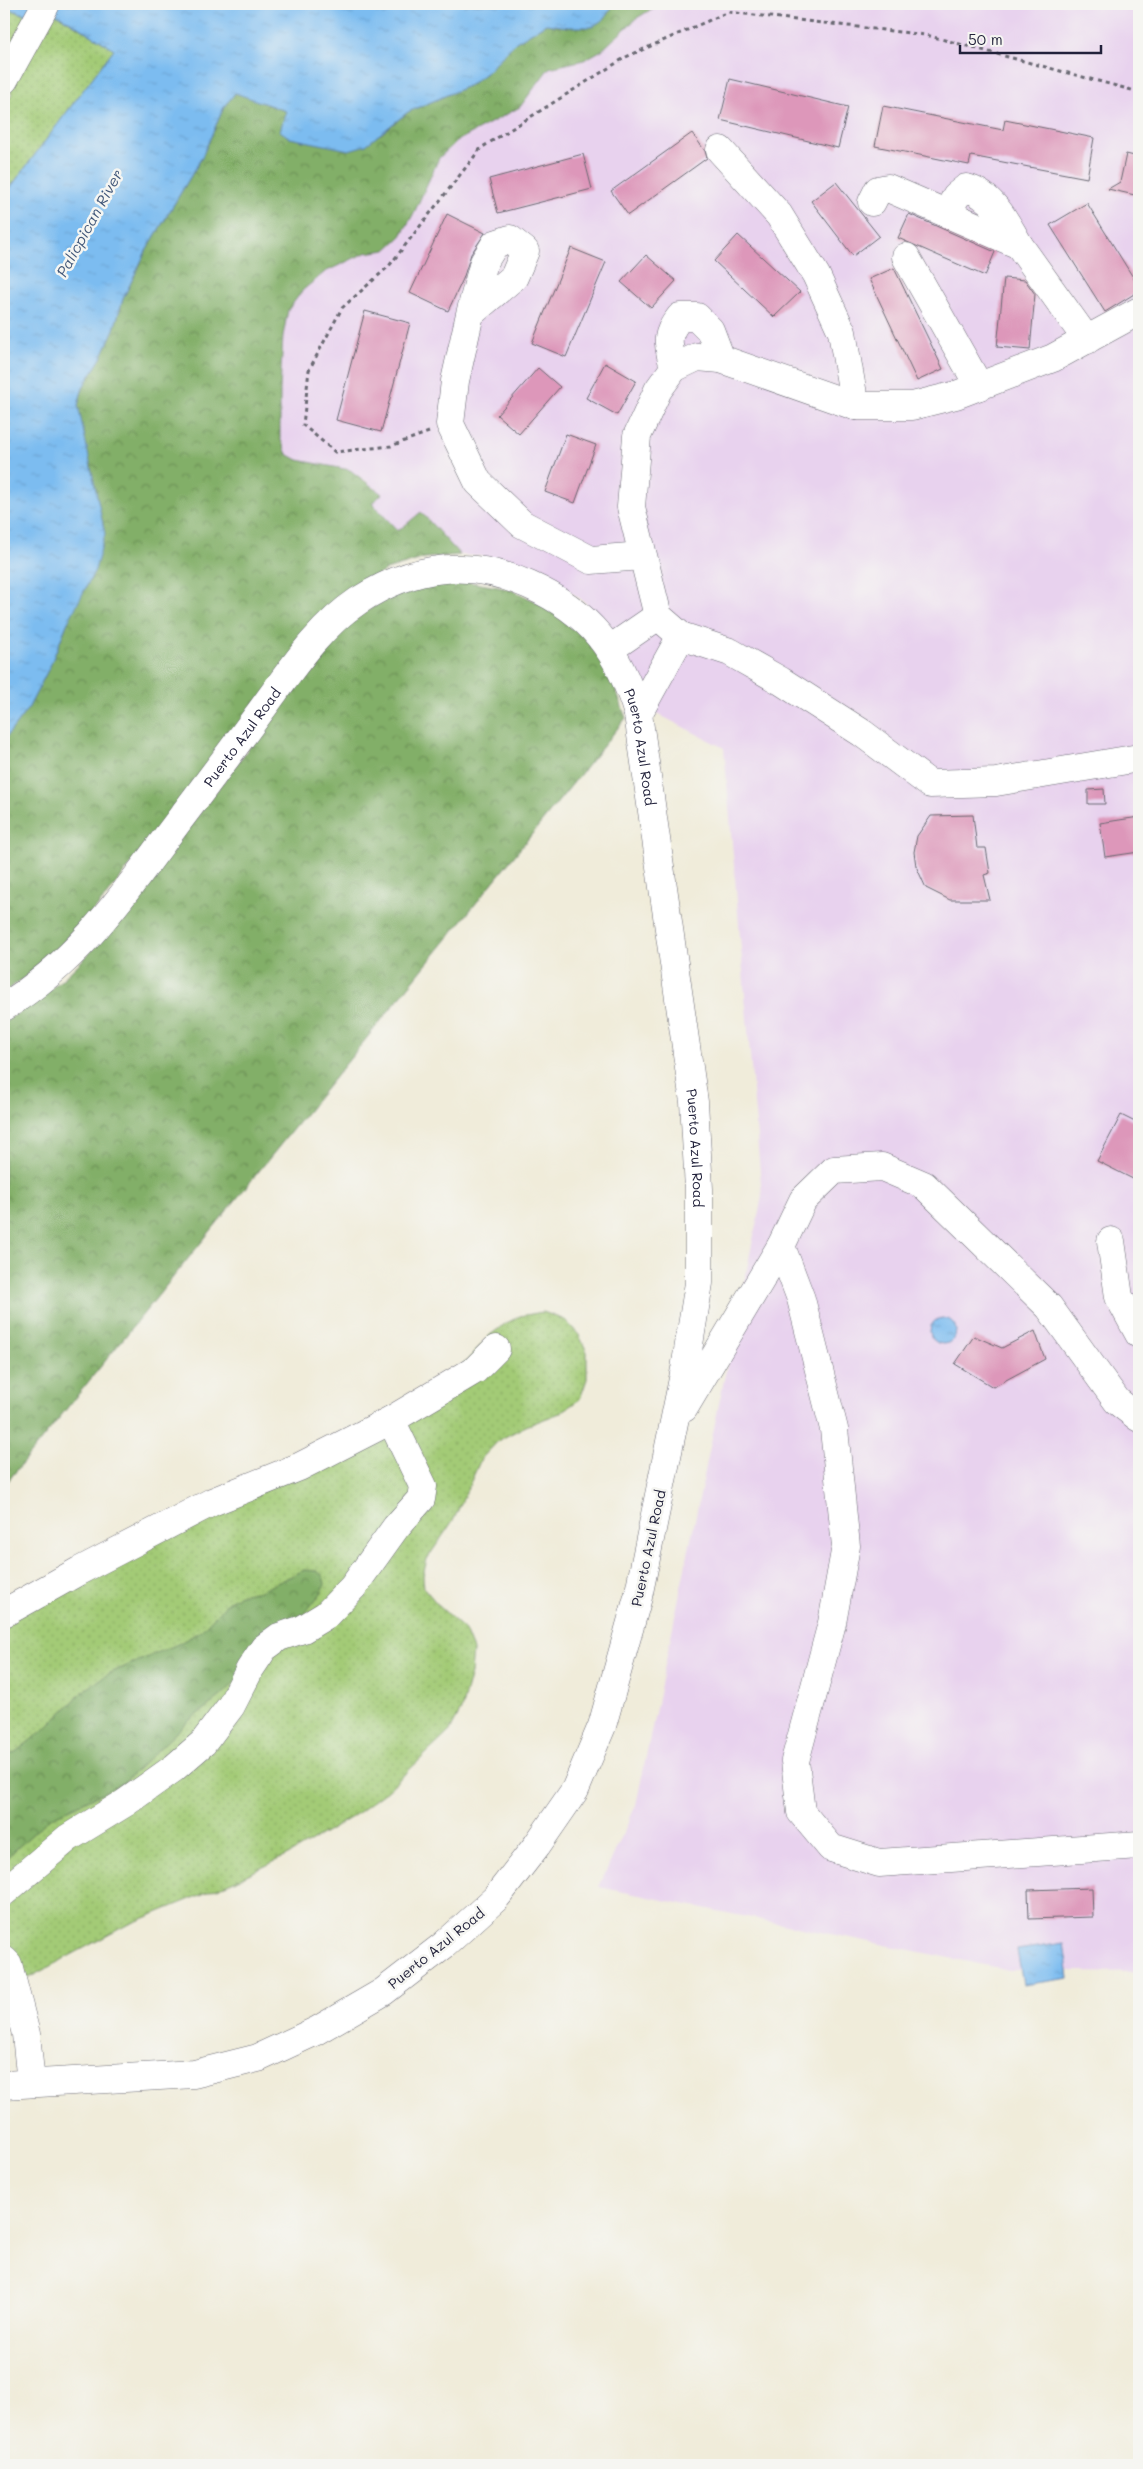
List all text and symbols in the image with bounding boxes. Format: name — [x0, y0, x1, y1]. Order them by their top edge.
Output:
scale bar — [960, 22, 1102, 54]
text: 50 m — [968, 29, 1003, 49]
water label: Palicpican River — [51, 165, 127, 280]
street label: Puerto Azul Road — [198, 683, 285, 790]
street label: Puerto Azul Road — [621, 686, 661, 807]
street label: Puerto Azul Road — [683, 1087, 709, 1207]
street label: Puerto Azul Road — [626, 1488, 670, 1608]
street label: Puerto Azul Road — [384, 1903, 488, 1993]

